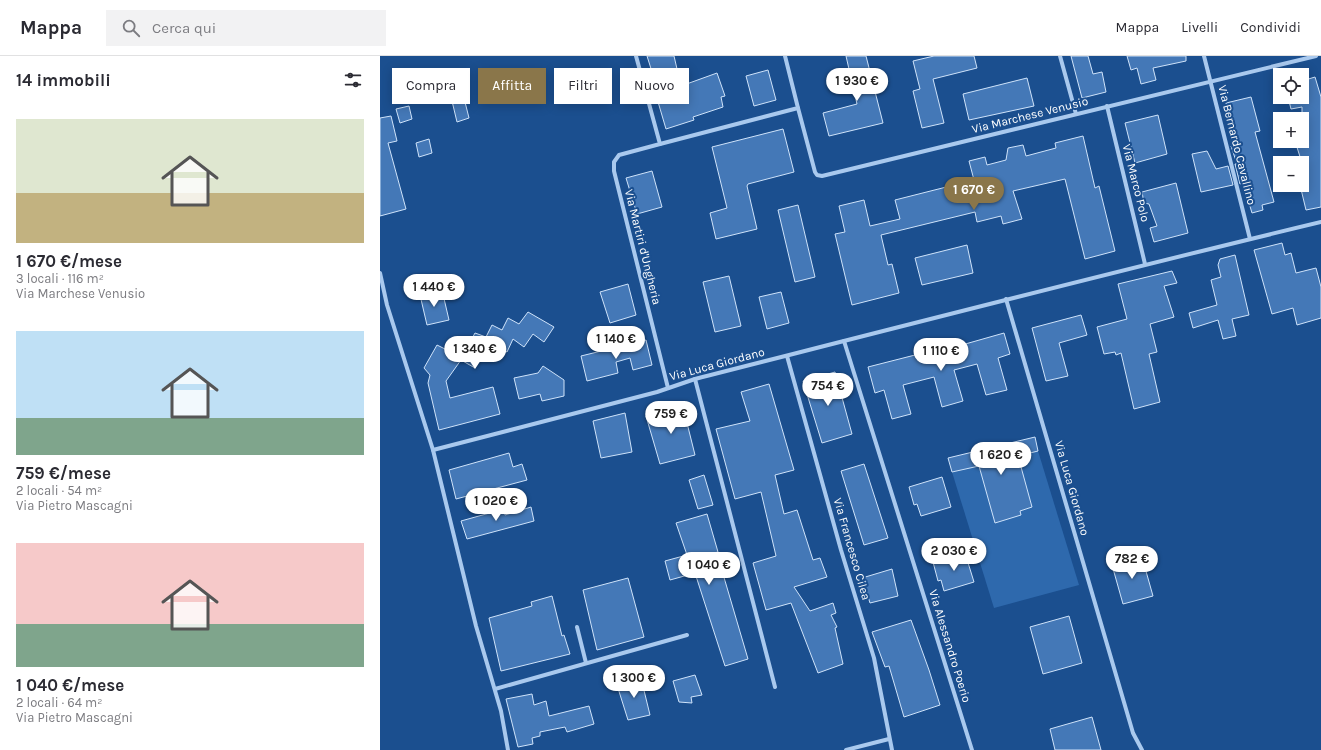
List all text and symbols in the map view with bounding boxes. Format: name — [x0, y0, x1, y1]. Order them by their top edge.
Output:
search box — [106, 10, 386, 46]
text: Mappa — [20, 17, 82, 39]
icon: search — [120, 17, 142, 39]
text: Cerca qui — [152, 19, 216, 37]
text: Mappa — [1116, 19, 1159, 36]
text: Livelli — [1181, 19, 1218, 36]
text: Condividi — [1240, 19, 1301, 36]
chip: Compra — [392, 68, 470, 104]
chip: Affitta — [478, 68, 546, 104]
chip: Filtri — [554, 68, 612, 104]
chip: Nuovo — [620, 68, 689, 104]
pin: 1 930 € — [820, 68, 894, 102]
map controls — [1273, 68, 1309, 192]
button: locate — [1273, 68, 1309, 104]
icon: filters — [342, 69, 364, 91]
text: 14 immobili — [16, 70, 111, 90]
text: 1 930 € — [835, 73, 879, 88]
street label: Via Bernardo Cavallino — [1215, 84, 1259, 206]
street label: Via Marchese Venusio — [970, 94, 1090, 136]
button: + — [1273, 112, 1309, 148]
street label: Via Marco Polo — [1120, 143, 1152, 223]
icon: home — [154, 145, 226, 217]
button: − — [1273, 156, 1309, 192]
pin: 1 670 € — [937, 177, 1011, 211]
text: 1 670 € — [953, 182, 995, 197]
street label: Via Martiri d'Ungheria — [622, 188, 664, 306]
text: 1 670 €/mese — [16, 251, 122, 271]
text: 3 locali · 116 m² — [16, 271, 104, 286]
pin: 1 440 € — [397, 274, 471, 308]
text: 1 440 € — [412, 279, 456, 294]
text: Via Marchese Venusio — [16, 286, 145, 301]
pin: 1 140 € — [579, 326, 653, 360]
text: 1 140 € — [596, 331, 636, 346]
pin: 1 340 € — [438, 336, 512, 370]
pin: 1 110 € — [904, 338, 978, 372]
text: 1 340 € — [453, 341, 497, 356]
text: 1 110 € — [923, 343, 959, 358]
street label: Via Luca Giordano — [668, 345, 766, 383]
icon: home — [154, 357, 226, 429]
pin: 754 € — [800, 373, 856, 407]
text: 754 € — [811, 378, 845, 393]
pin: 759 € — [643, 401, 699, 435]
text: 759 € — [654, 406, 688, 421]
street label: Via Luca Giordano — [1052, 439, 1092, 537]
pin: 1 620 € — [964, 442, 1038, 476]
text: 1 620 € — [979, 447, 1023, 462]
text: 759 €/mese — [16, 463, 111, 483]
text: 2 locali · 54 m² — [16, 483, 102, 498]
pin: 1 020 € — [459, 488, 533, 522]
text: 1 020 € — [474, 493, 518, 508]
street label: Via Francesco Cilea — [831, 496, 873, 602]
text: Via Pietro Mascagni — [16, 498, 133, 513]
pin: 2 030 € — [917, 538, 991, 572]
text: 2 030 € — [930, 543, 978, 558]
pin: 782 € — [1104, 546, 1160, 580]
text: 782 € — [1115, 551, 1149, 566]
pin: 1 040 € — [672, 552, 746, 586]
text: 1 040 € — [687, 557, 731, 572]
icon: home — [154, 569, 226, 641]
street label: Via Alessandro Poerio — [926, 588, 974, 704]
pin: 1 300 € — [597, 665, 671, 699]
text: 1 300 € — [612, 670, 656, 685]
text: 1 040 €/mese — [16, 675, 124, 695]
text: 2 locali · 64 m² — [16, 695, 102, 710]
text: Via Pietro Mascagni — [16, 710, 133, 725]

